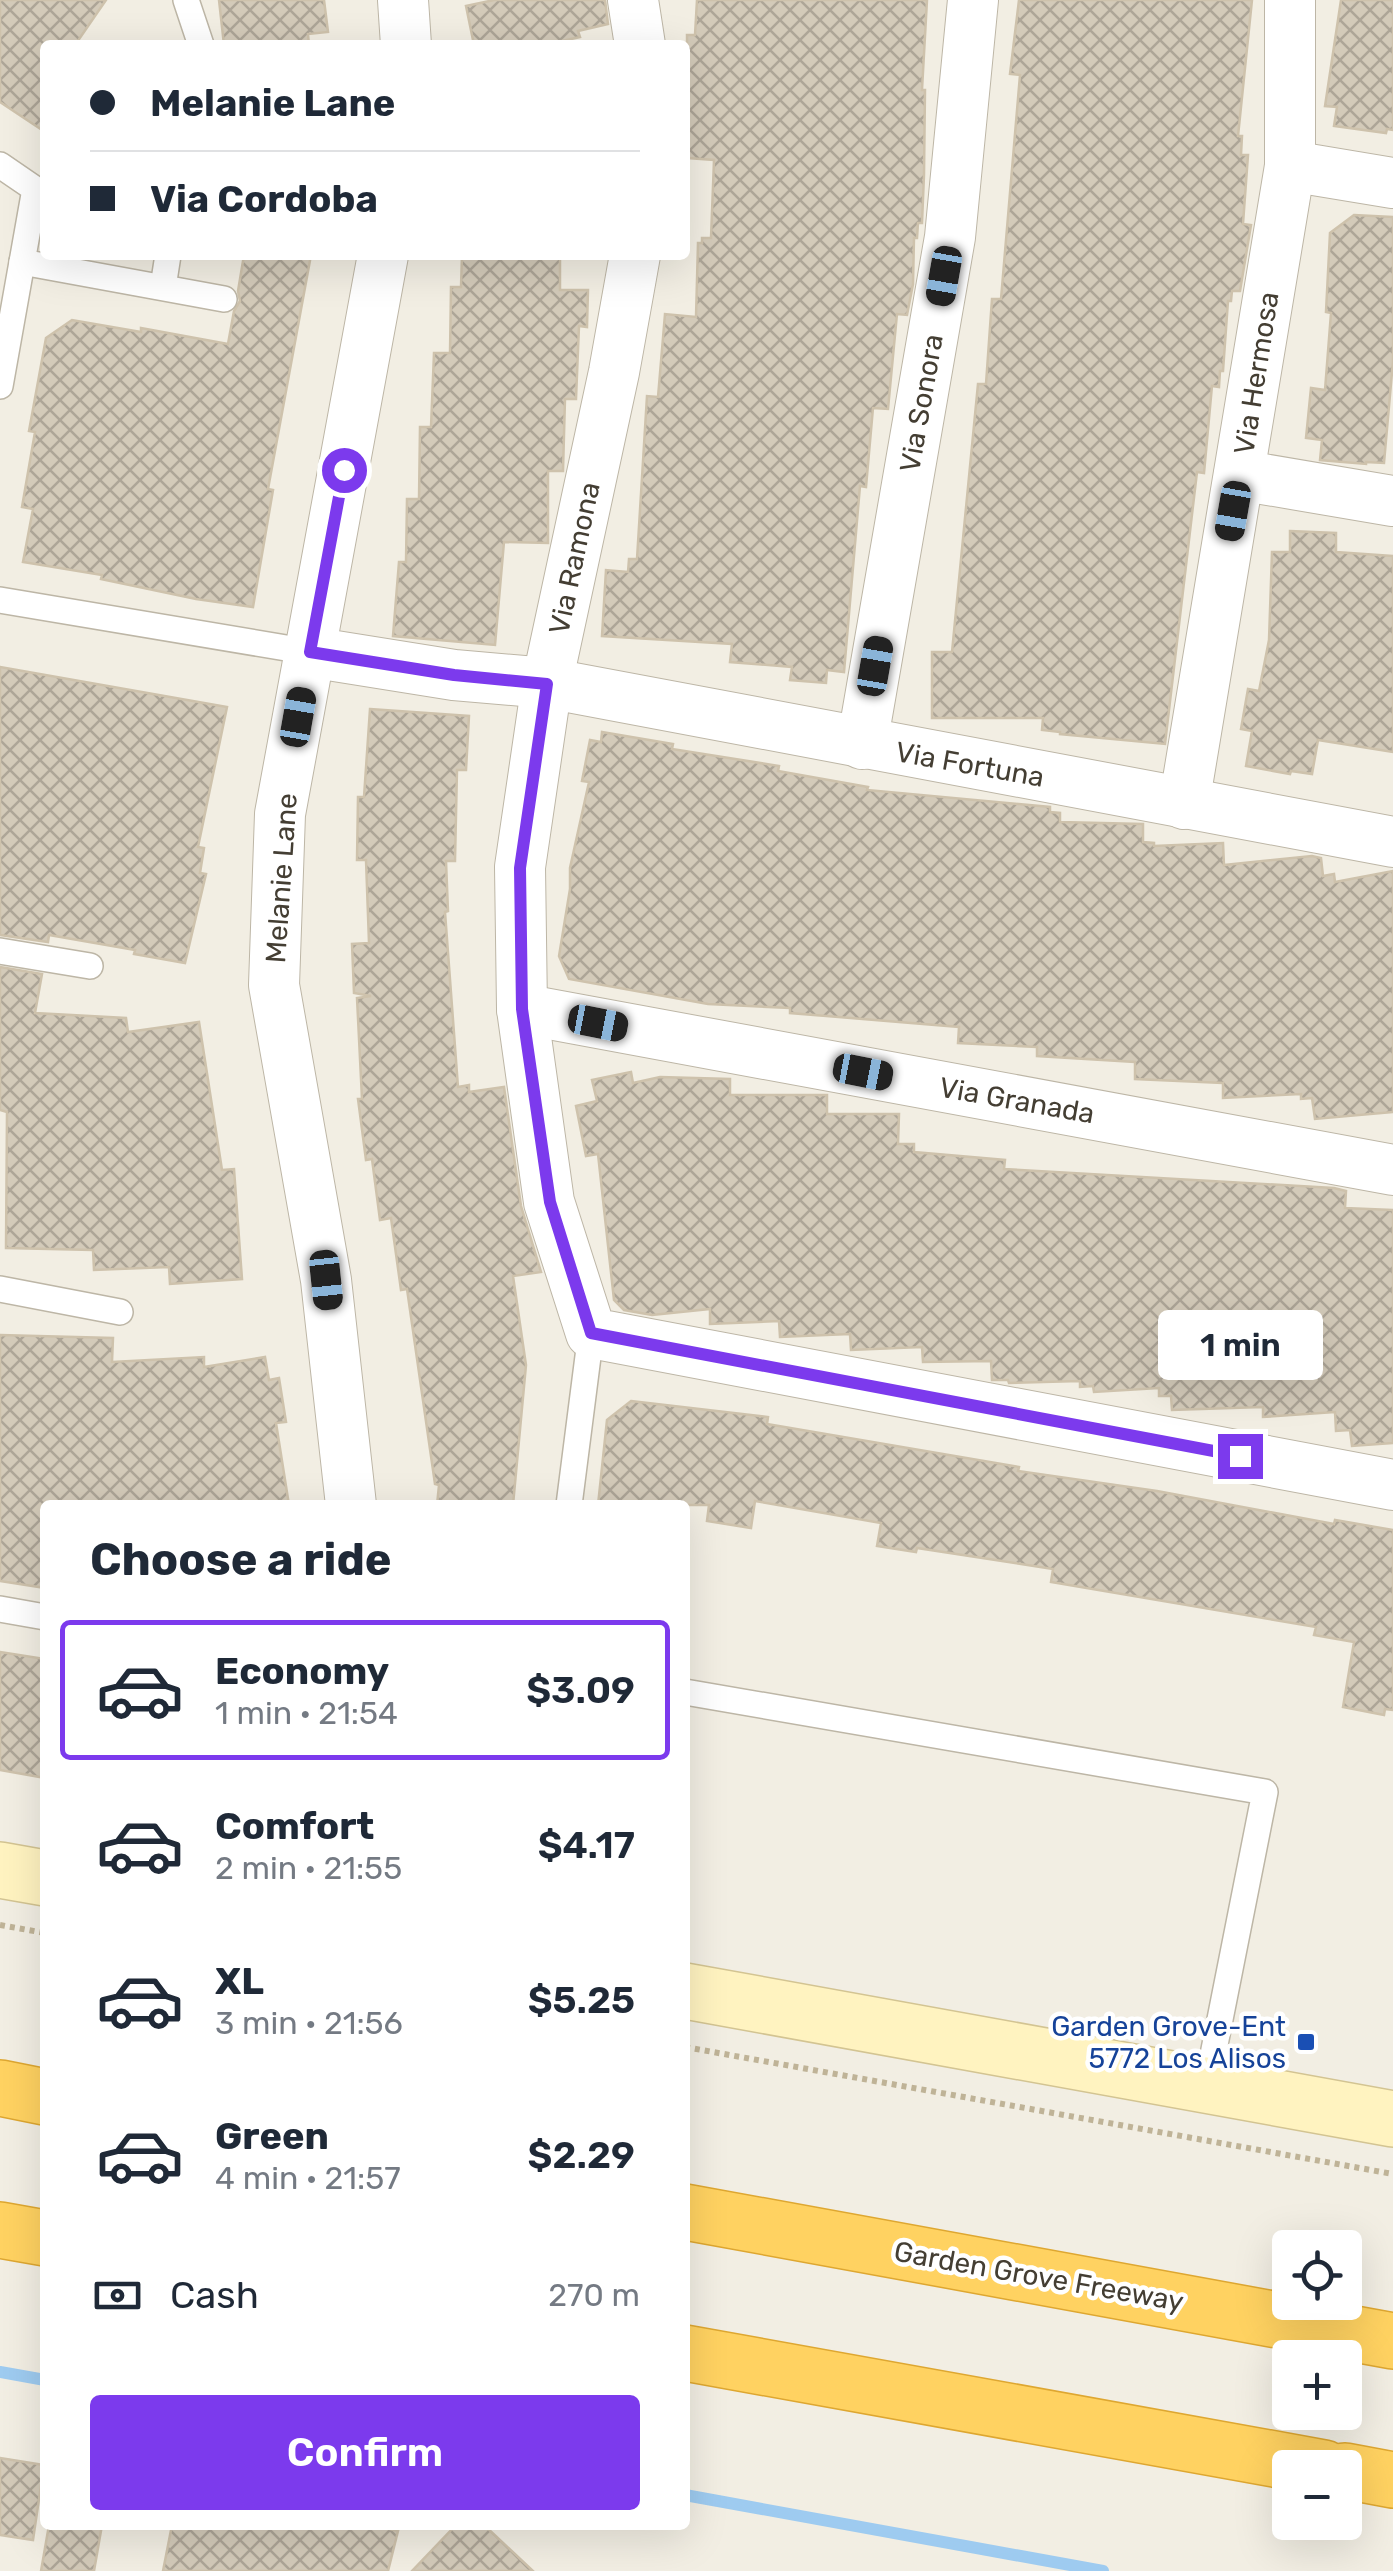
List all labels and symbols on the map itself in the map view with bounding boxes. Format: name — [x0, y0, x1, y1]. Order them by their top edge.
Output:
car — [924, 244, 964, 308]
street label: Via Hermosa — [1227, 289, 1286, 457]
street label: Via Sonora — [893, 331, 950, 475]
route start — [322, 448, 367, 493]
street label: Via Ramona — [542, 479, 607, 637]
car — [1213, 479, 1253, 543]
car — [855, 634, 895, 698]
car — [278, 685, 318, 749]
street label: Via Fortuna — [893, 735, 1047, 794]
street label: Melanie Lane — [259, 792, 304, 964]
car — [566, 1003, 630, 1043]
car — [831, 1052, 895, 1092]
street label: Via Granada — [937, 1071, 1097, 1130]
car — [308, 1249, 344, 1311]
callout: 1 min — [1158, 1311, 1322, 1381]
route end — [1218, 1434, 1263, 1479]
place label: Garden Grove-Ent 5772 Los Alisos — [1051, 2010, 1286, 2075]
marker: Garden Grove-Ent 5772 Los Alisos — [1295, 2031, 1317, 2053]
street label: Garden Grove Freeway — [892, 2235, 1186, 2318]

